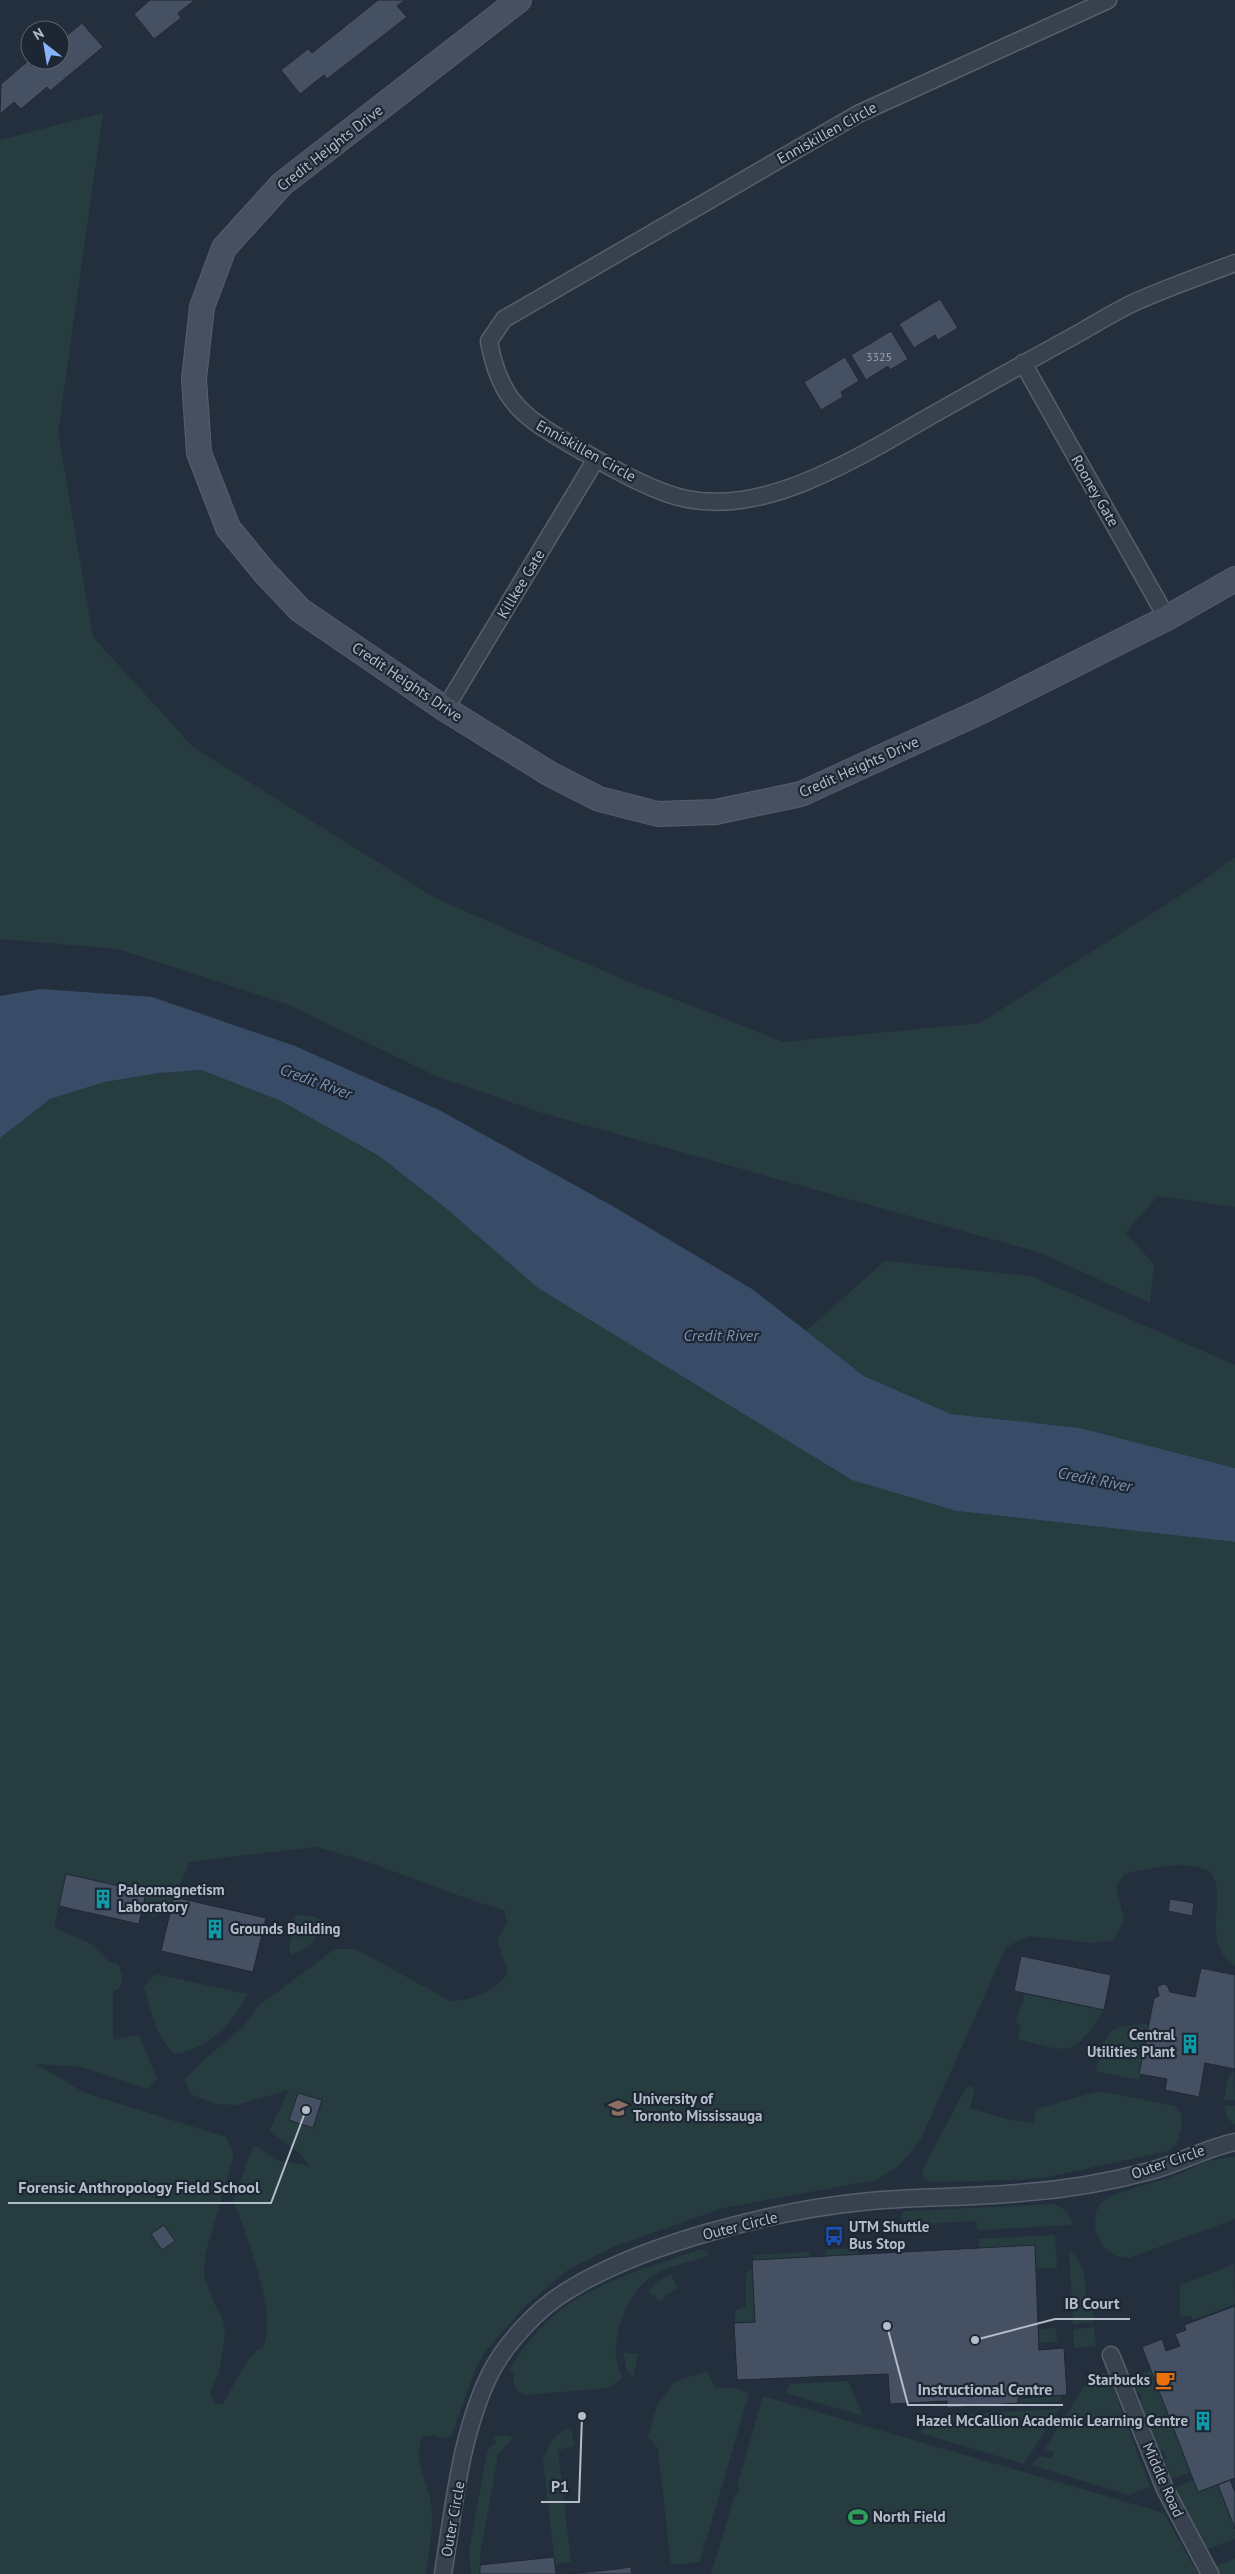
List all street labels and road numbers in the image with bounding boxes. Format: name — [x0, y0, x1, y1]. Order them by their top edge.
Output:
street label: Enniskillen Circle — [774, 97, 880, 168]
street label: Credit Heights Drive — [273, 100, 386, 195]
street label: Enniskillen Circle — [533, 415, 639, 486]
street label: Rooney Gate — [1067, 452, 1124, 530]
street label: Killkee Gate — [493, 546, 549, 622]
street label: Credit Heights Drive — [348, 638, 466, 726]
street label: Credit Heights Drive — [796, 732, 922, 802]
street label: Outer Circle — [1129, 2140, 1207, 2183]
street label: Outer Circle — [700, 2207, 779, 2244]
street label: Middle Road — [1139, 2439, 1188, 2520]
street label: Outer Circle — [437, 2480, 469, 2558]

